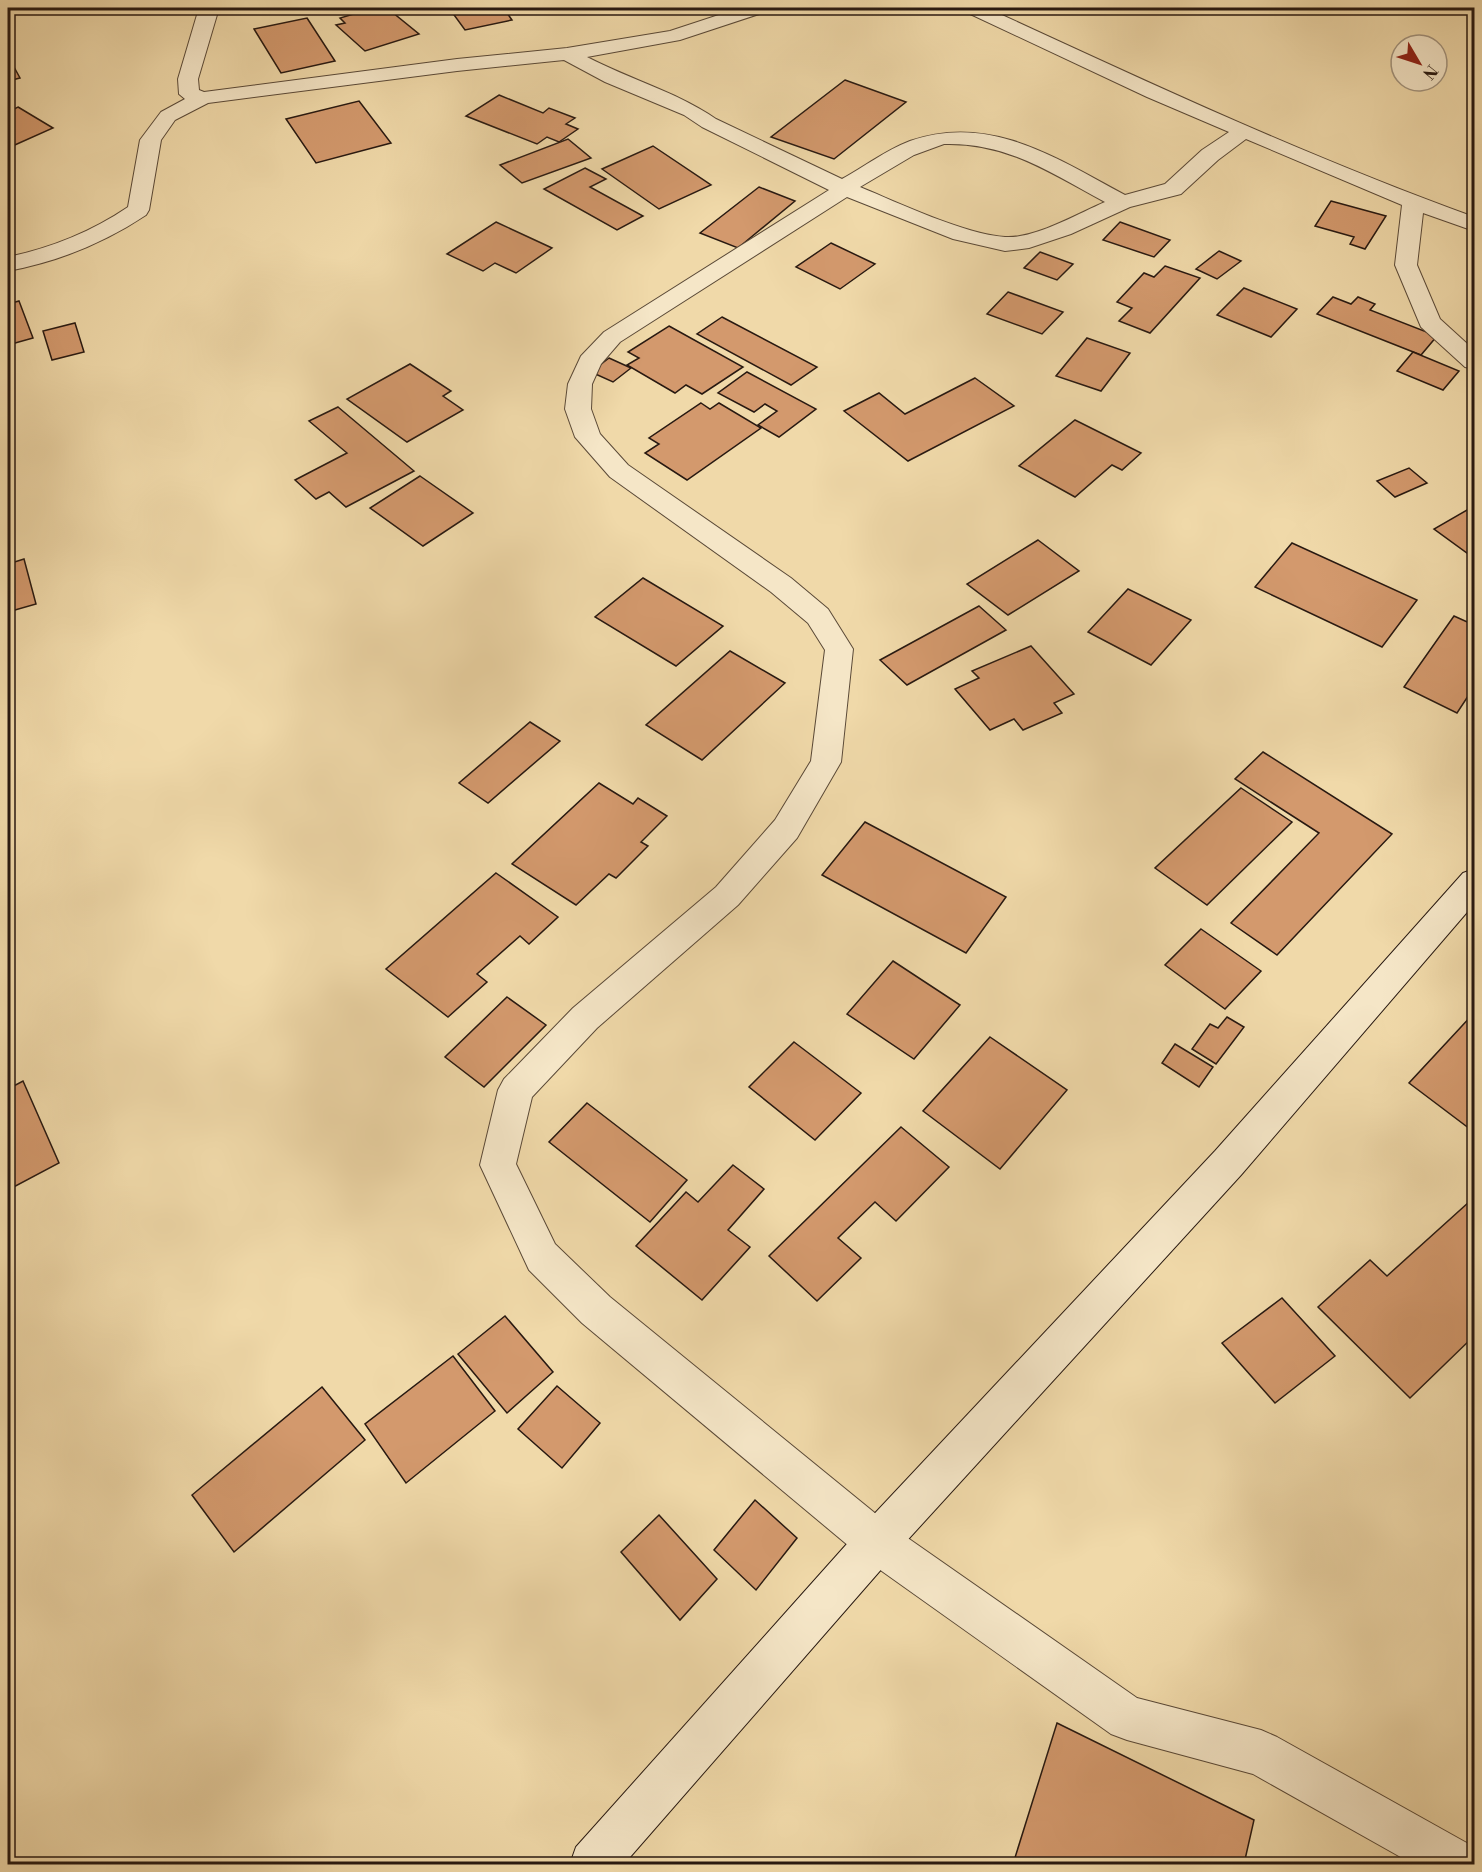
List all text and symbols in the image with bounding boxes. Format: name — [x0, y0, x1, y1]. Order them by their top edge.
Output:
north arrow — [1389, 33, 1449, 93]
text: N — [1418, 61, 1442, 83]

